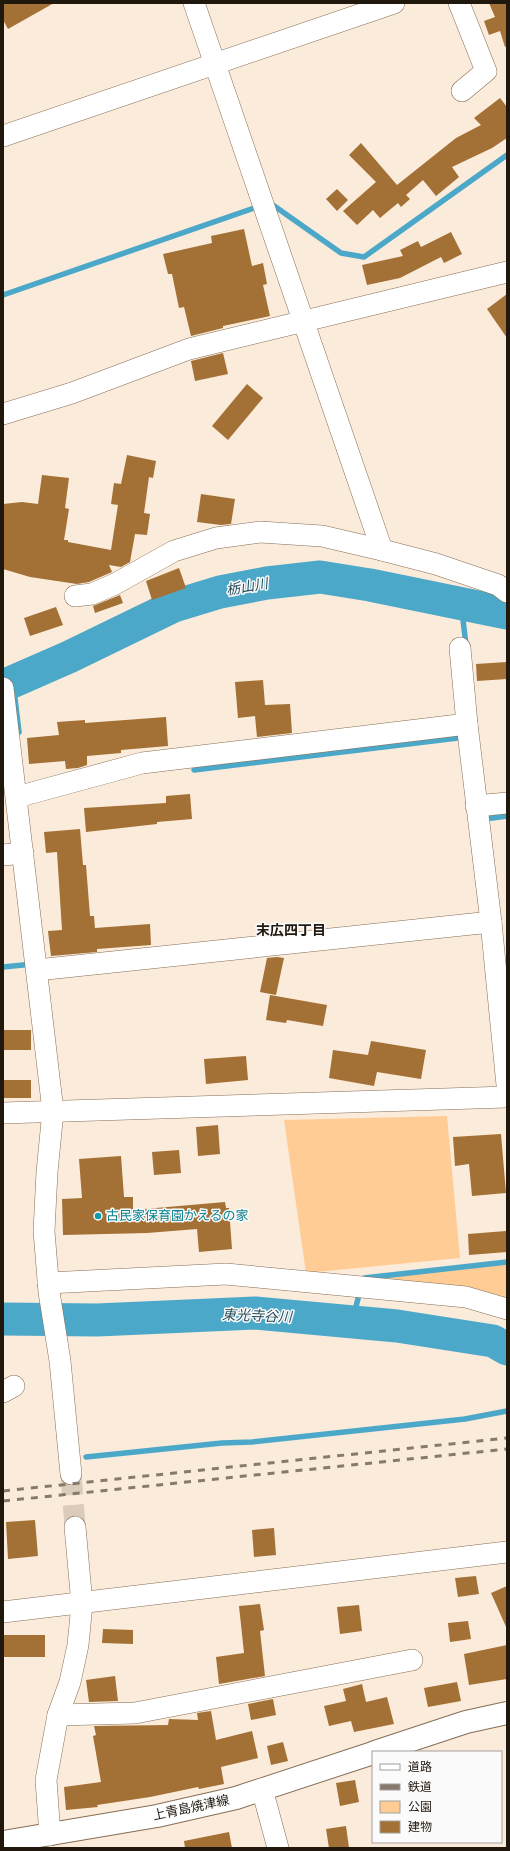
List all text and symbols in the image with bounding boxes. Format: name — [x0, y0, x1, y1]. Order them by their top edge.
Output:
water label: 栃山川 — [225, 575, 271, 599]
district label: 末広四丁目 — [256, 922, 326, 939]
place label: 古民家保育園かえるの家 — [106, 1208, 249, 1224]
marker: 古民家保育園かえるの家 — [93, 1211, 103, 1221]
water label: 東光寺谷川 — [222, 1306, 294, 1326]
legend — [372, 1751, 502, 1843]
text: 道路 — [408, 1760, 432, 1775]
text: 鉄道 — [408, 1780, 432, 1795]
street label: 上青島焼津線 — [151, 1792, 231, 1824]
text: 公園 — [408, 1800, 432, 1815]
text: 建物 — [408, 1820, 432, 1835]

